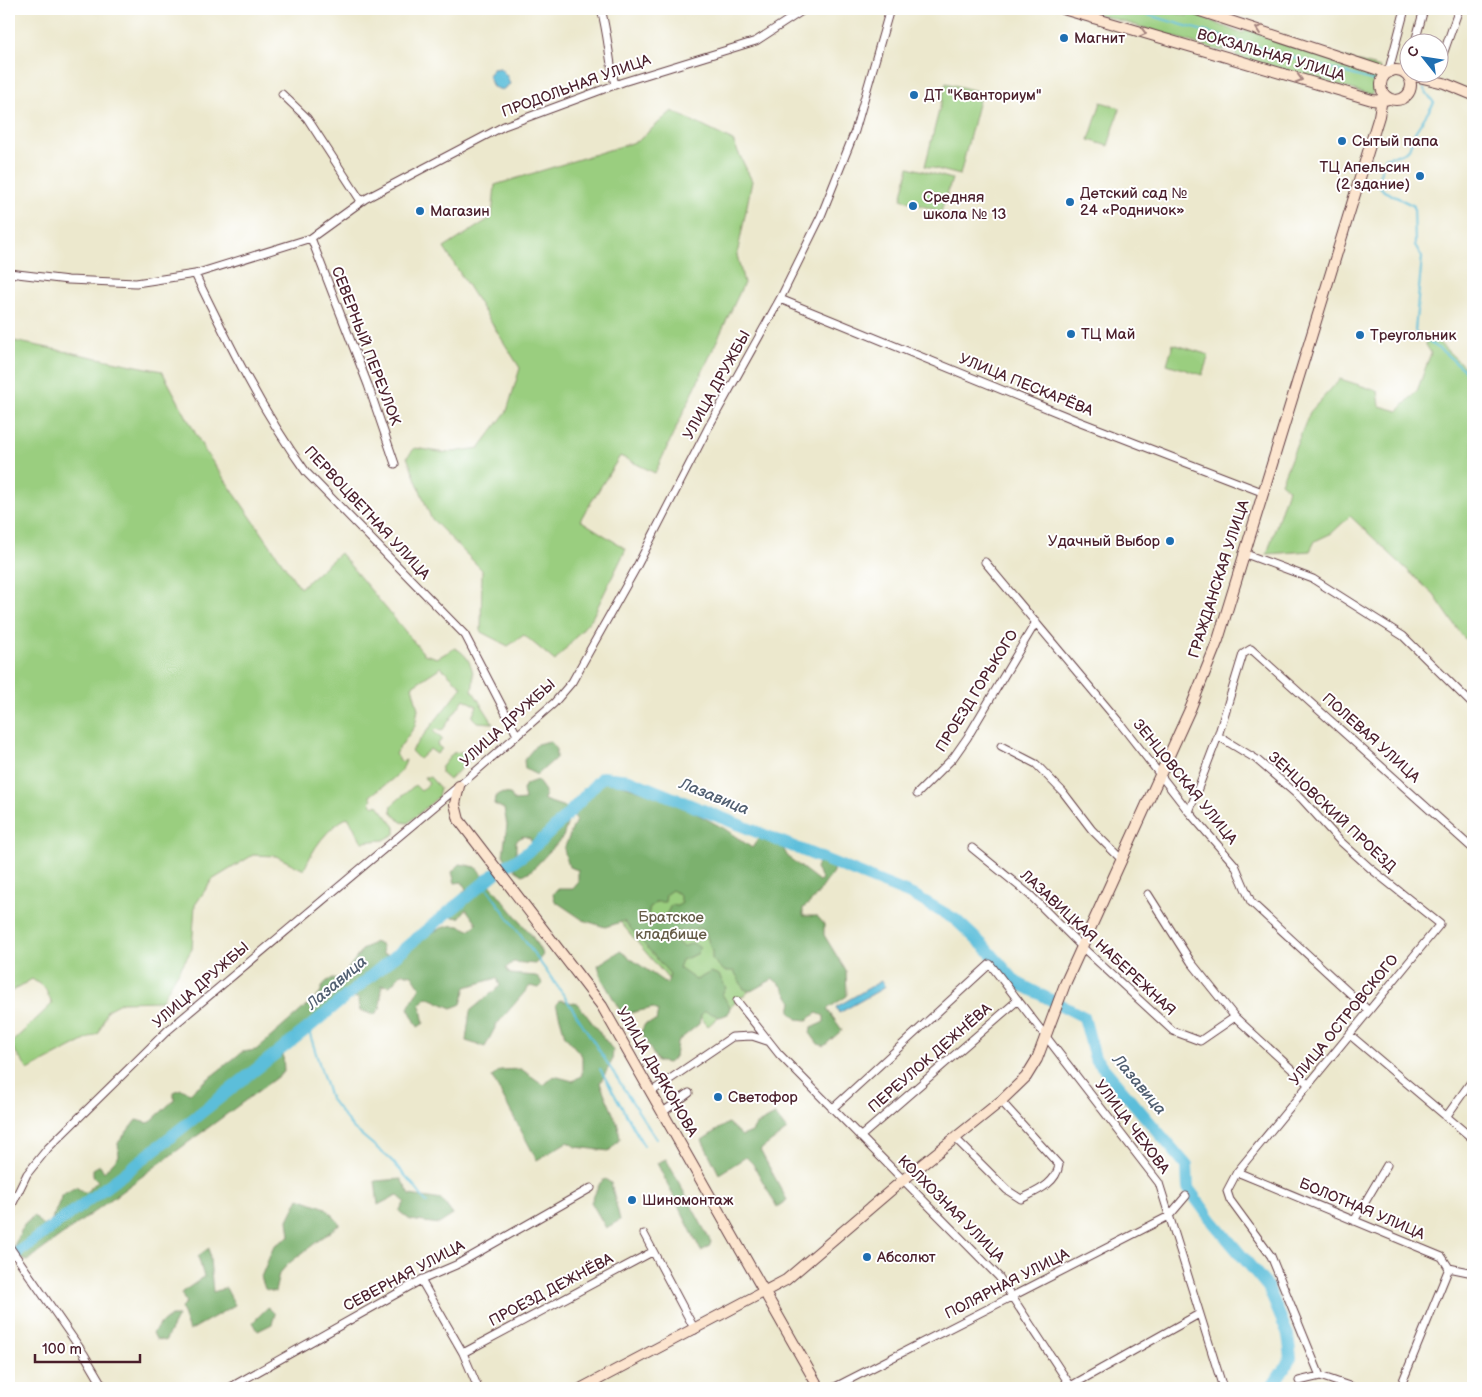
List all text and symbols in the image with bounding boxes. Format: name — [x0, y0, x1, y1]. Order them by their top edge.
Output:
street label: ВОКЗАЛЬНАЯ УЛИЦА — [1195, 25, 1348, 85]
one-way arrow — [1255, 25, 1263, 35]
one-way arrow — [1138, 27, 1146, 37]
place label: Магнит — [1074, 29, 1125, 48]
marker: Магнит — [1058, 32, 1070, 44]
north arrow — [1400, 32, 1450, 82]
text: С — [1403, 43, 1423, 60]
street label: ПРОДОЛЬНАЯ УЛИЦА — [499, 50, 654, 122]
one-way arrow — [1294, 73, 1302, 83]
place label: ДТ "Кванториум" — [924, 86, 1042, 105]
marker: ДТ "Кванториум" — [908, 89, 920, 101]
place label: Сытый папа — [1352, 132, 1439, 151]
marker: Сытый папа — [1336, 135, 1348, 147]
place label: ТЦ Апельсин (2 здание) — [1319, 158, 1410, 194]
marker: ТЦ Апельсин (2 здание) — [1414, 170, 1426, 182]
place label: Детский сад № 24 «Родничок» — [1080, 184, 1187, 220]
place label: Средняя школа № 13 — [923, 188, 1007, 224]
marker: Детский сад № 24 «Родничок» — [1064, 196, 1076, 208]
marker: Средняя школа № 13 — [907, 200, 919, 212]
place label: Магазин — [430, 202, 490, 221]
marker: Магазин — [414, 205, 426, 217]
street label: СЕВЕРНЫЙ ПЕРЕУЛОК — [327, 264, 405, 428]
place label: ТЦ Май — [1081, 325, 1135, 344]
place label: Треугольник — [1370, 326, 1456, 345]
street label: УЛИЦА ДРУЖБЫ — [679, 327, 755, 443]
marker: ТЦ Май — [1065, 328, 1077, 340]
marker: Треугольник — [1354, 329, 1366, 341]
street label: УЛИЦА ПЕСКАРЁВА — [956, 349, 1097, 421]
street label: ПЕРВОЦВЕТНАЯ УЛИЦА — [300, 442, 435, 585]
street label: ГРАЖДАНСКАЯ УЛИЦА — [1184, 497, 1254, 661]
place label: Удачный Выбор — [1048, 532, 1161, 551]
marker: Удачный Выбор — [1164, 535, 1176, 547]
street label: ПРОЕЗД ГОРЬКОГО — [932, 626, 1022, 756]
street label: УЛИЦА ДРУЖБЫ — [456, 675, 560, 771]
street label: ПОЛЕВАЯ УЛИЦА — [1318, 689, 1425, 788]
street label: ЗЕНЦОВСКАЯ УЛИЦА — [1129, 715, 1242, 849]
street label: ЗЕНЦОВСКИЙ ПРОЕЗД — [1264, 748, 1400, 877]
water label: Лазавица — [676, 774, 751, 819]
street label: ЛАЗАВИЦКАЯ НАБЕРЕЖНАЯ — [1016, 865, 1180, 1020]
park label: Братское кладбище — [635, 908, 707, 944]
street label: УЛИЦА ДРУЖБЫ — [149, 938, 253, 1032]
street label: УЛИЦА ОСТРОВСКОГО — [1285, 950, 1403, 1089]
water label: Лазавица — [302, 952, 371, 1014]
street label: ПЕРЕУЛОК ДЕЖНЁВА — [864, 999, 996, 1117]
street label: УЛИЦА ДЬЯКОНОВА — [612, 1004, 702, 1141]
water label: Лазавица — [1108, 1050, 1170, 1119]
street label: УЛИЦА ЧЕХОВА — [1090, 1076, 1174, 1179]
place label: Светофор — [728, 1088, 798, 1107]
marker: Светофор — [712, 1091, 724, 1103]
street label: КОЛХОЗНАЯ УЛИЦА — [894, 1152, 1009, 1267]
street label: БОЛОТНАЯ УЛИЦА — [1296, 1174, 1429, 1244]
place label: Шиномонтаж — [642, 1191, 734, 1210]
marker: Шиномонтаж — [626, 1194, 638, 1206]
street label: СЕВЕРНАЯ УЛИЦА — [340, 1236, 469, 1316]
street label: ПОЛЯРНАЯ УЛИЦА — [942, 1244, 1073, 1324]
place label: Абсолют — [876, 1248, 936, 1267]
street label: ПРОЕЗД ДЕЖНЁВА — [486, 1249, 617, 1331]
marker: Абсолют — [861, 1251, 873, 1263]
scale bar — [35, 1332, 140, 1364]
text: 100 m — [42, 1340, 82, 1359]

